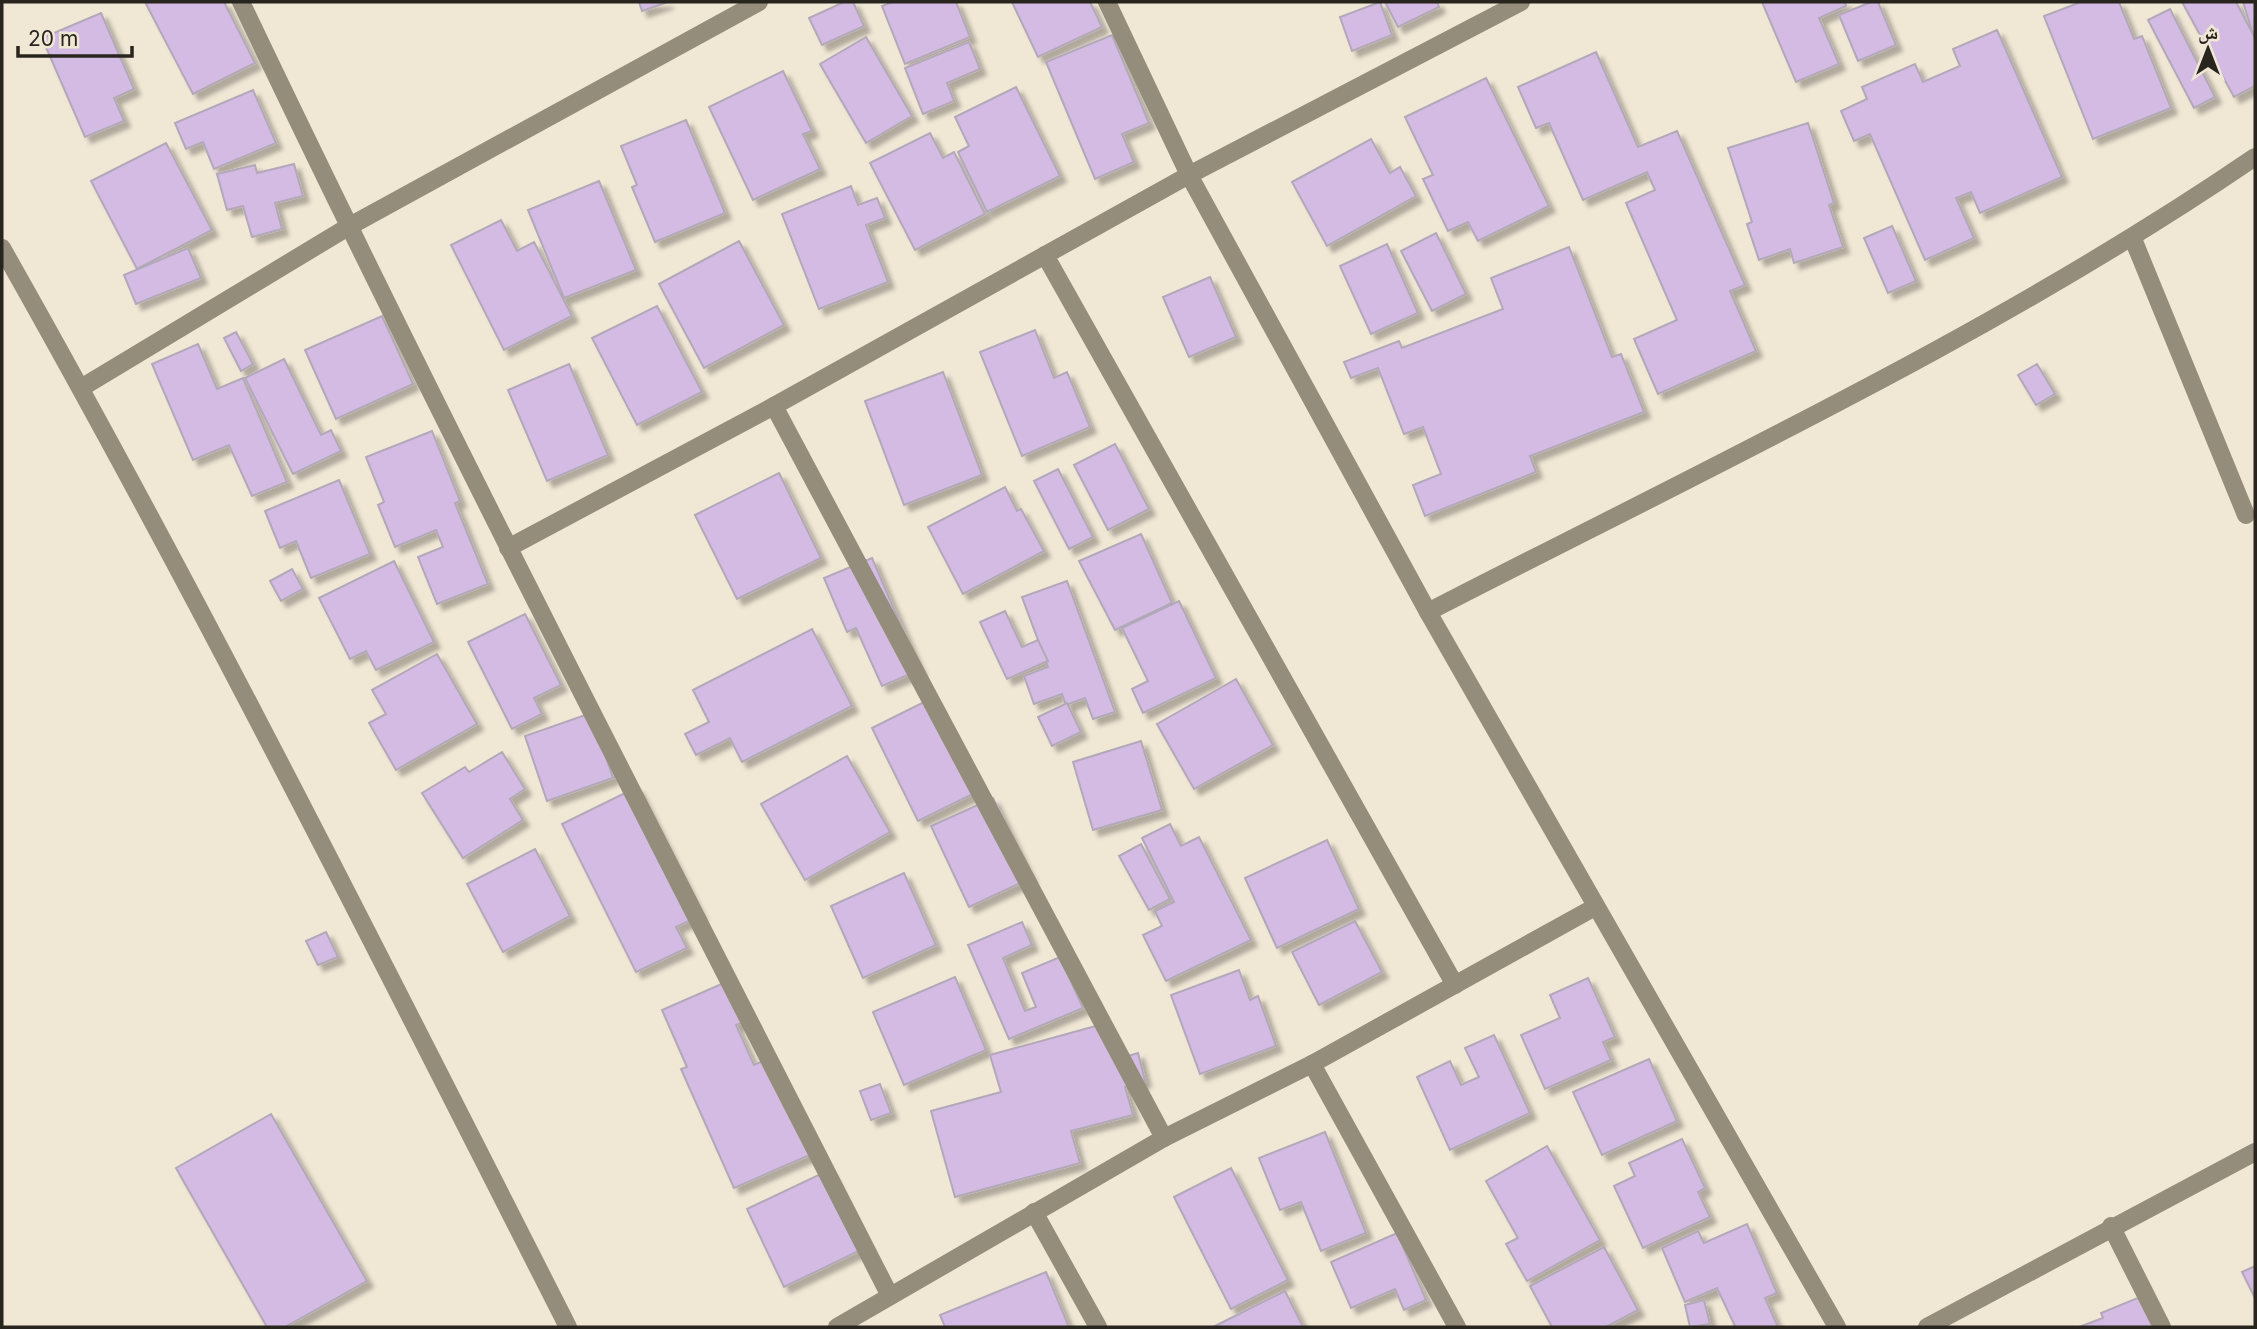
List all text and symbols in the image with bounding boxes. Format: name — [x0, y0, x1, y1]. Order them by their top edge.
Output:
scale bar — [18, 14, 131, 58]
north arrow — [2173, 14, 2243, 84]
text: ش — [2198, 21, 2218, 44]
text: 20 m — [28, 26, 78, 51]

